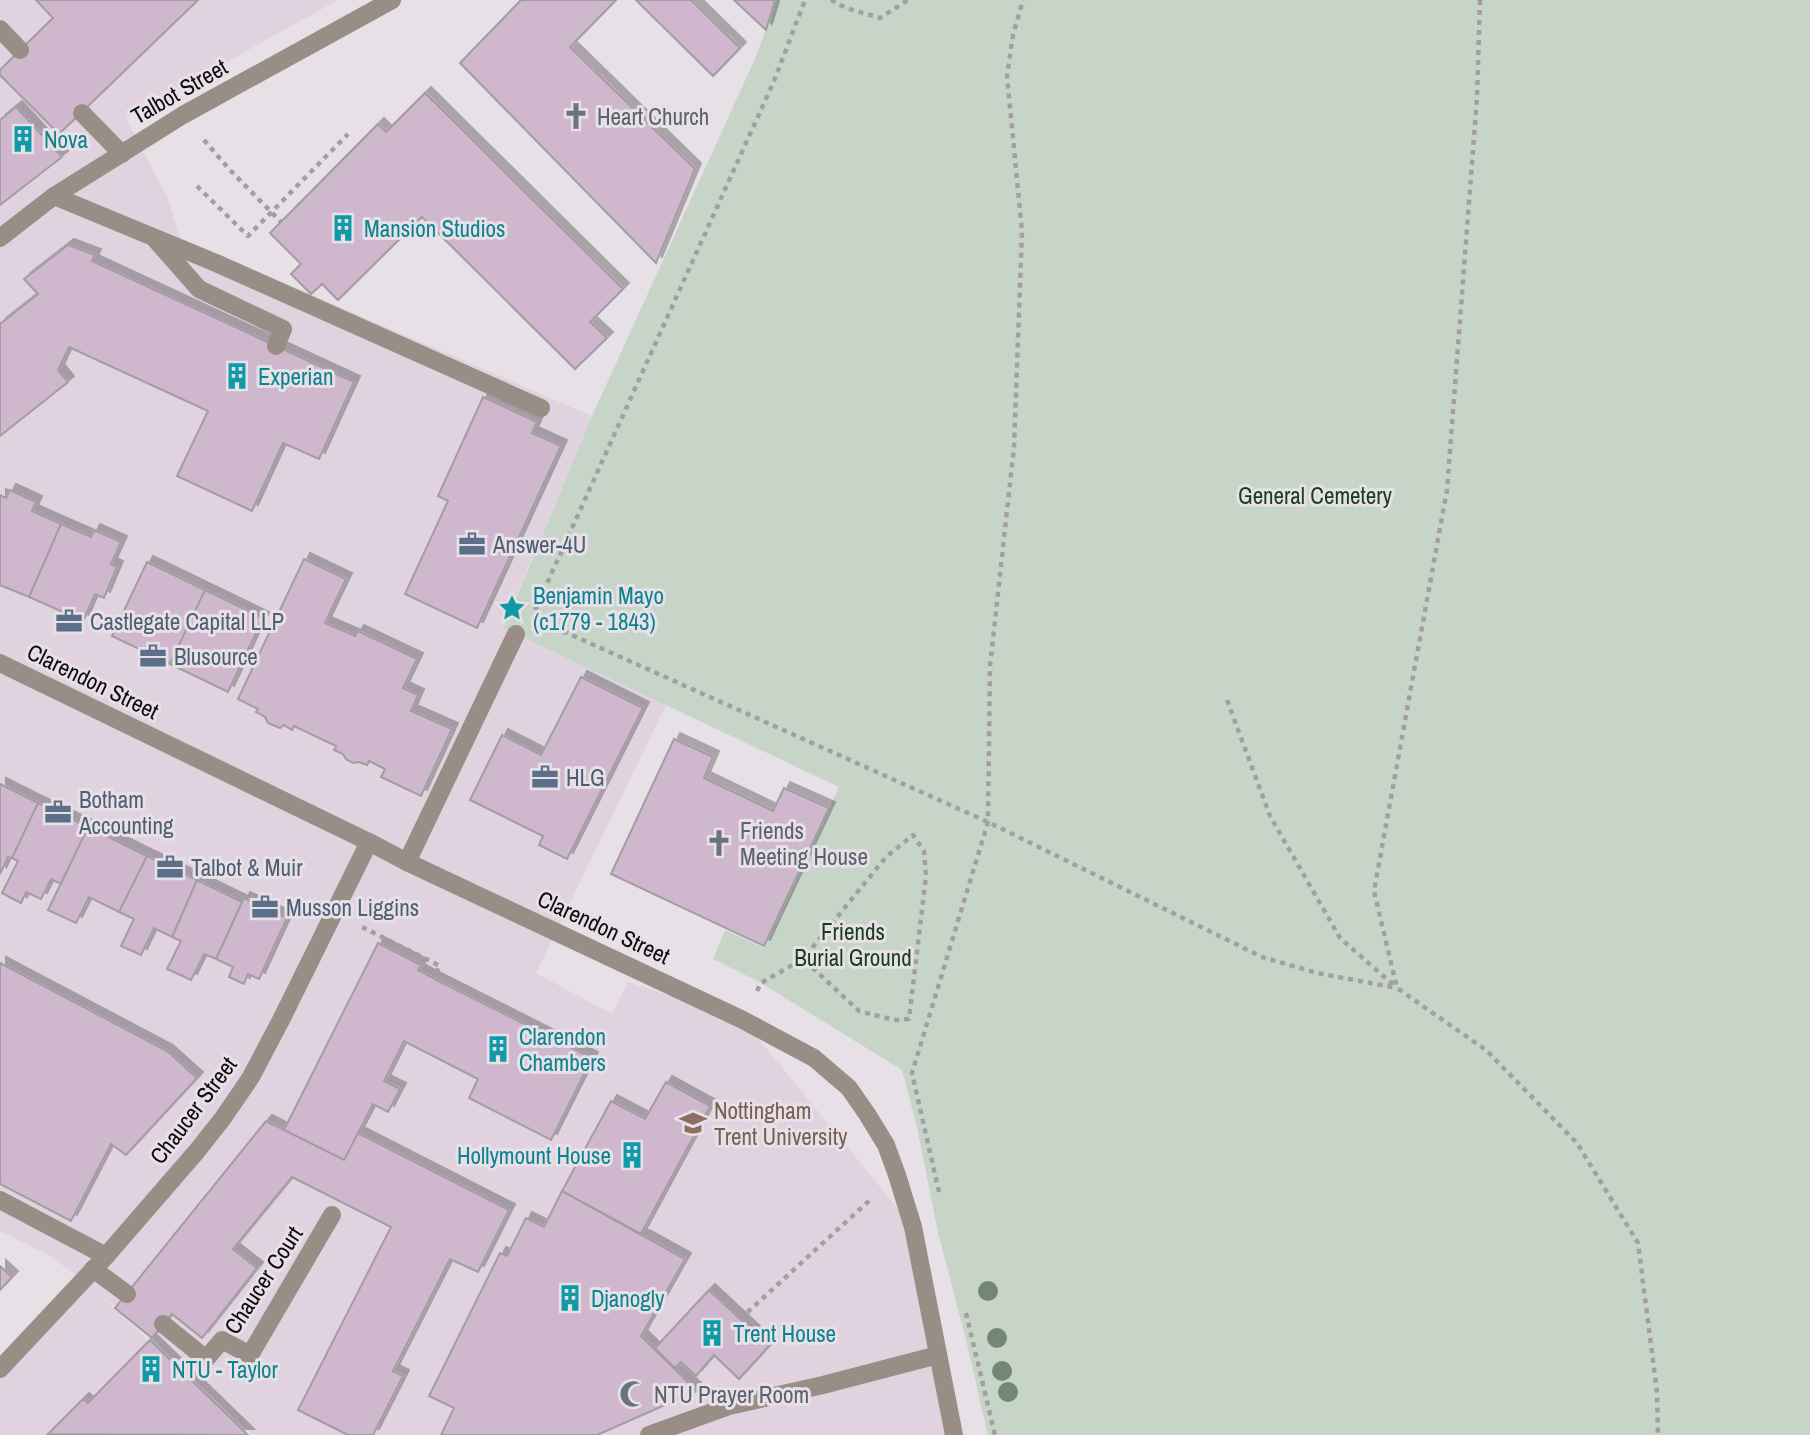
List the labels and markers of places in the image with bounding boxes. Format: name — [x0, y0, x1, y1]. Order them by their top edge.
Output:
church icon: Heart Church — [561, 101, 591, 131]
place label: Heart Church — [597, 101, 709, 132]
building icon: Nova — [8, 124, 38, 154]
place label: Nova — [44, 124, 89, 155]
building icon: Mansion Studios — [328, 213, 358, 243]
place label: Mansion Studios — [364, 213, 506, 244]
building icon: Experian — [222, 361, 252, 391]
place label: Experian — [258, 361, 334, 392]
office icon: Answer-4U — [457, 529, 487, 559]
place label: Answer-4U — [492, 529, 586, 560]
place label: Benjamin Mayo (c1779 - 1843) — [533, 580, 664, 637]
place icon: Benjamin Mayo (c1779 - 1843) — [497, 593, 527, 623]
office icon: Castlegate Capital LLP — [54, 606, 84, 636]
place label: Castlegate Capital LLP — [90, 606, 284, 637]
office icon: Blusource — [138, 641, 168, 671]
place label: Blusource — [174, 641, 258, 672]
office icon: HLG — [530, 762, 560, 792]
place label: HLG — [566, 762, 605, 793]
place label: Botham Accounting — [78, 784, 174, 841]
office icon: Botham Accounting — [43, 797, 73, 827]
place label: Friends Meeting House — [740, 815, 868, 872]
church icon: Friends Meeting House — [704, 828, 734, 858]
office icon: Talbot & Muir — [155, 852, 185, 882]
place label: Talbot & Muir — [191, 852, 303, 883]
office icon: Musson Liggins — [250, 892, 280, 922]
place label: Musson Liggins — [286, 892, 419, 923]
place label: Clarendon Chambers — [519, 1021, 606, 1078]
building icon: Clarendon Chambers — [483, 1034, 513, 1064]
place label: Nottingham Trent University — [714, 1095, 848, 1152]
school or university icon: Nottingham Trent University — [678, 1108, 708, 1138]
place label: Hollymount House — [457, 1140, 611, 1171]
building icon: Hollymount House — [617, 1140, 647, 1170]
building icon: Djanogly — [555, 1283, 585, 1313]
place label: Djanogly — [591, 1283, 665, 1314]
building icon: Trent House — [697, 1318, 727, 1348]
place label: Trent House — [733, 1318, 836, 1349]
building icon: NTU - Taylor — [136, 1354, 166, 1384]
place label: NTU - Taylor — [172, 1354, 279, 1385]
mosque icon: NTU Prayer Room — [618, 1379, 648, 1409]
place label: NTU Prayer Room — [654, 1379, 809, 1410]

